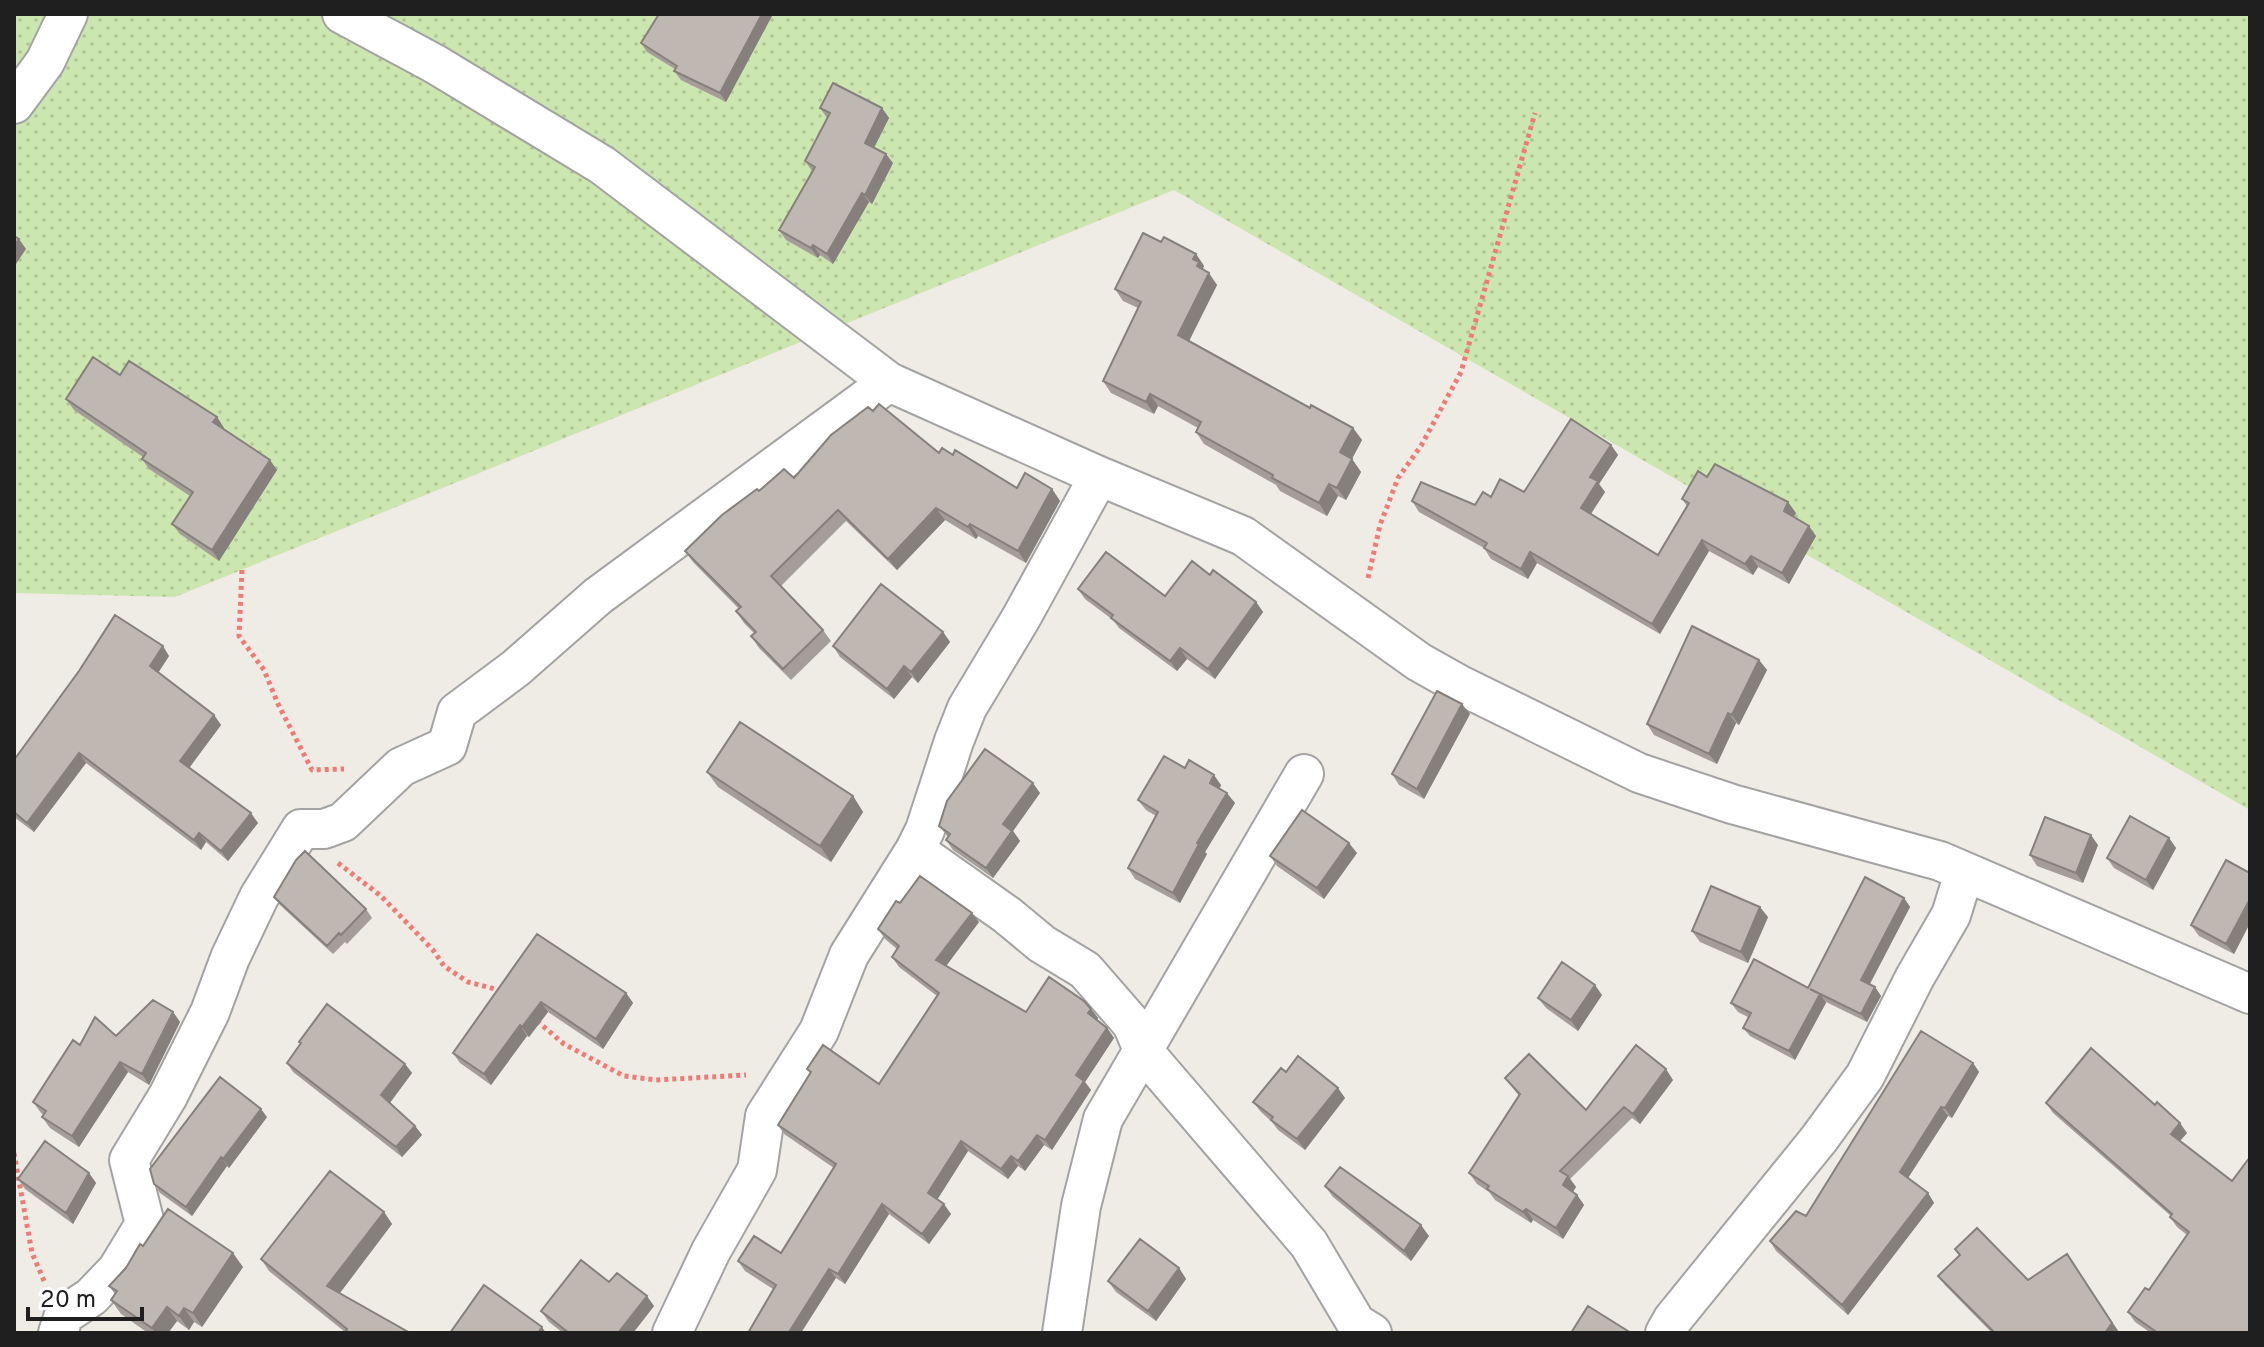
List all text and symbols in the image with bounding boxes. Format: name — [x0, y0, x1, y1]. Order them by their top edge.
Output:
scale bar — [28, 1271, 142, 1321]
text: 20 m — [40, 1286, 96, 1316]

